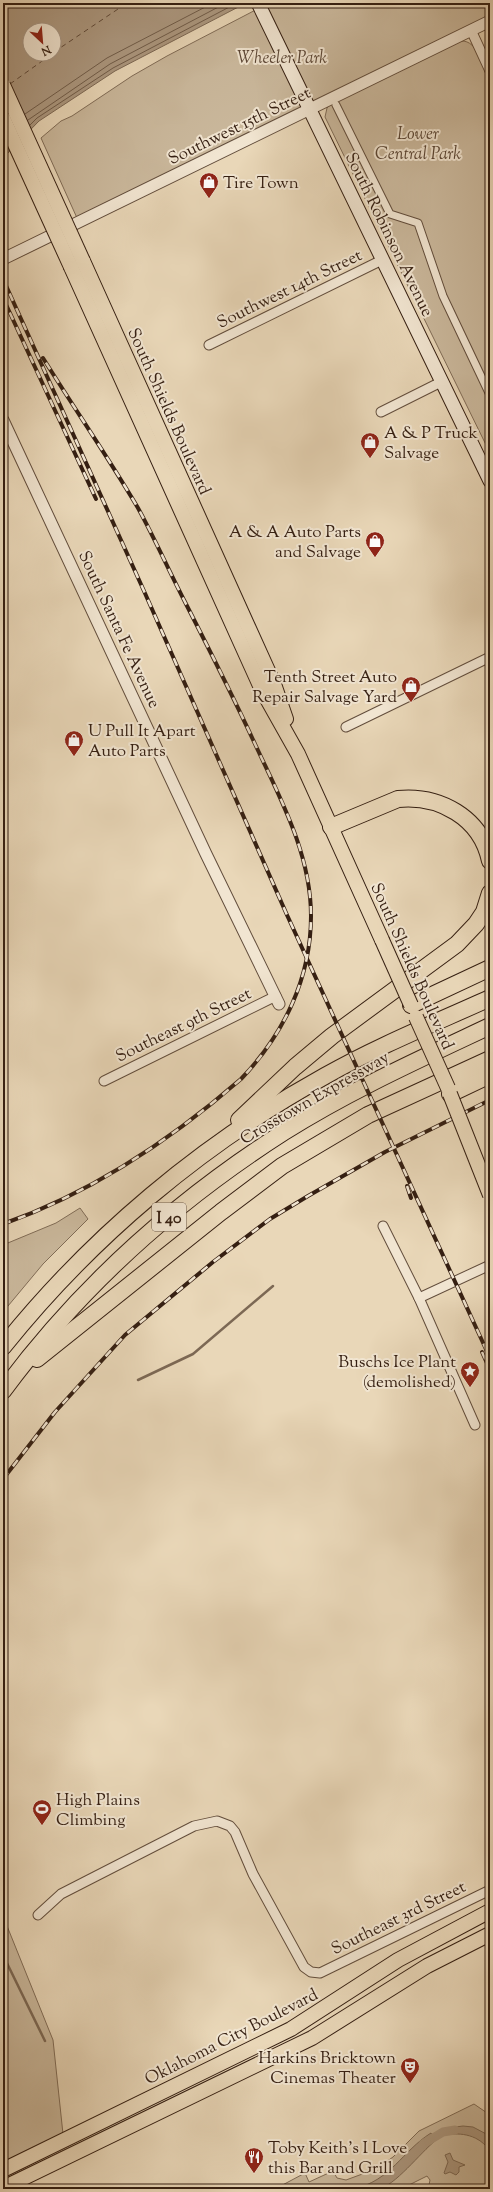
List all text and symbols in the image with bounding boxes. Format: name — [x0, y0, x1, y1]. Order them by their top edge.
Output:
north arrow — [22, 22, 62, 62]
text: N — [38, 41, 54, 59]
park label: Wheeler Park — [237, 47, 327, 71]
street label: Southwest 15th Street — [165, 82, 315, 172]
park label: Lower Central Park — [375, 123, 461, 167]
street label: South Robinson Avenue — [338, 149, 438, 321]
shop icon: Tire Town — [198, 171, 220, 199]
place label: Tire Town — [223, 172, 299, 196]
street label: Southwest 14th Street — [213, 244, 367, 335]
street label: South Shields Boulevard — [121, 325, 216, 499]
place label: A & P Truck Salvage — [384, 422, 478, 466]
shop icon: A & P Truck Salvage — [359, 431, 381, 459]
place label: A & A Auto Parts and Salvage — [229, 521, 361, 565]
shop icon: A & A Auto Parts and Salvage — [364, 530, 386, 558]
street label: South Santa Fe Avenue — [71, 547, 165, 713]
place label: Tenth Street Auto Repair Salvage Yard — [252, 666, 397, 710]
shop icon: Tenth Street Auto Repair Salvage Yard — [400, 675, 422, 703]
place label: U Pull It Apart Auto Parts — [88, 720, 196, 764]
shop icon: U Pull It Apart Auto Parts — [63, 729, 85, 757]
street label: South Shields Boulevard — [364, 880, 459, 1054]
street label: Southeast 9th Street — [112, 982, 256, 1069]
street label: Crosstown Expressway — [236, 1046, 395, 1151]
road number: I 40 — [152, 1203, 186, 1231]
place label: Buschs Ice Plant (demolished) — [338, 1351, 456, 1395]
place icon: Buschs Ice Plant (demolished) — [459, 1360, 481, 1388]
place label: High Plains Climbing — [56, 1789, 140, 1833]
sports icon: High Plains Climbing — [31, 1798, 53, 1826]
street label: Southeast 3rd Street — [328, 1876, 470, 1962]
street label: Oklahoma City Boulevard — [141, 1983, 323, 2092]
place label: Harkins Bricktown Cinemas Theater — [258, 2047, 397, 2091]
theatre icon: Harkins Bricktown Cinemas Theater — [399, 2056, 421, 2084]
place label: Toby Keith's I Love this Bar and Grill — [268, 2137, 407, 2181]
restaurant icon: Toby Keith's I Love this Bar and Grill — [243, 2146, 265, 2174]

